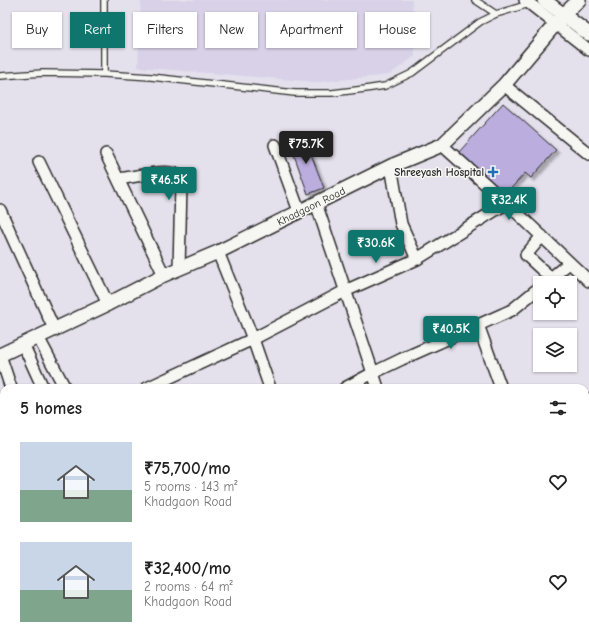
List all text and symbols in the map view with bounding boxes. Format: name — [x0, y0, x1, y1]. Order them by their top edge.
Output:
chip: Buy — [12, 12, 62, 48]
chip: Rent — [70, 12, 125, 48]
chip: Filters — [133, 12, 197, 48]
chip: New — [205, 12, 258, 48]
chip: Apartment — [266, 12, 357, 48]
chip: House — [365, 12, 430, 48]
pin: ₹75.7K — [273, 131, 339, 165]
text: ₹75.7K — [288, 136, 324, 151]
place label: Shreeyash Hospital — [394, 166, 484, 179]
marker: Shreeyash Hospital — [487, 166, 499, 178]
pin: ₹46.5K — [136, 167, 202, 201]
text: ₹46.5K — [151, 172, 187, 187]
street label: Khadgaon Road — [275, 184, 348, 229]
pin: ₹32.4K — [476, 187, 542, 221]
text: ₹32.4K — [491, 192, 527, 207]
pin: ₹30.6K — [343, 230, 409, 264]
text: ₹30.6K — [357, 235, 395, 250]
map controls — [533, 276, 577, 372]
button: locate — [533, 276, 577, 320]
pin: ₹40.5K — [418, 316, 484, 350]
text: ₹40.5K — [432, 321, 470, 336]
button: layers — [533, 328, 577, 372]
icon: filters — [547, 397, 569, 419]
text: 5 homes — [20, 399, 82, 418]
icon: home — [52, 458, 100, 506]
text: ₹75,700/mo — [144, 459, 231, 478]
icon: heart — [547, 471, 569, 493]
text: 5 rooms · 143 m² — [144, 479, 238, 494]
text: Khadgaon Road — [144, 494, 232, 509]
icon: home — [52, 558, 100, 606]
text: ₹32,400/mo — [144, 559, 231, 578]
icon: heart — [547, 571, 569, 593]
text: 2 rooms · 64 m² — [144, 579, 233, 594]
text: Khadgaon Road — [144, 594, 232, 609]

